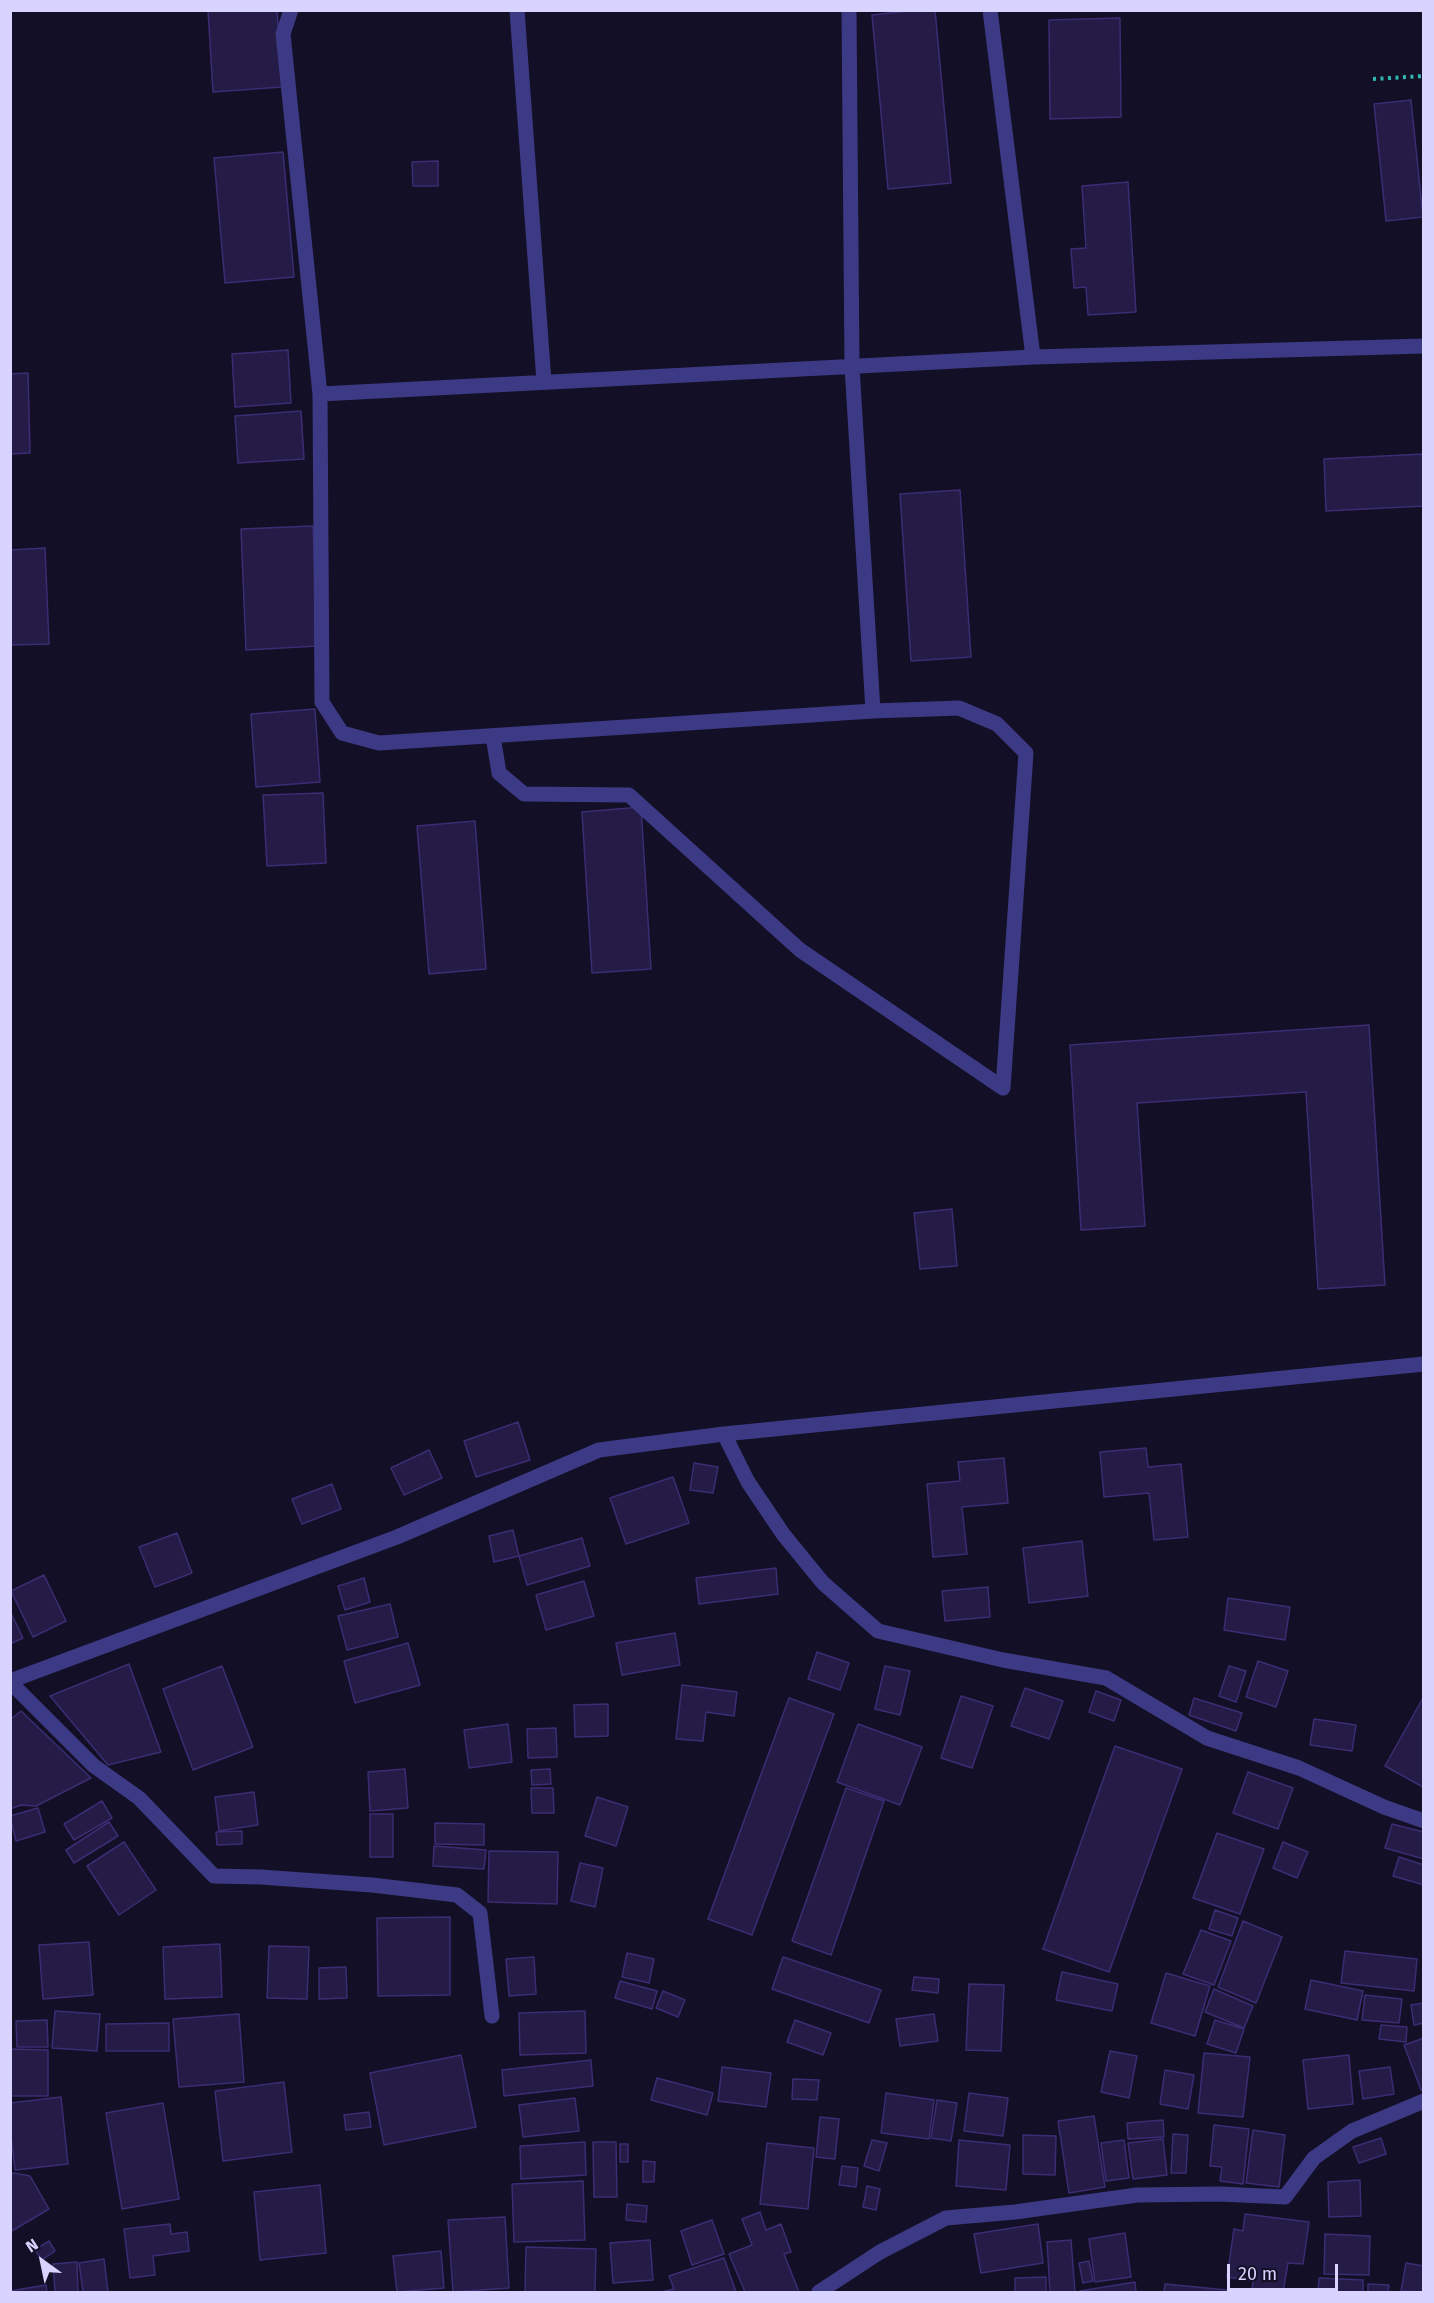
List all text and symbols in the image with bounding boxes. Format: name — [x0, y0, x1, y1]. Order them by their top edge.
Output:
north arrow — [12, 2231, 72, 2291]
text: N — [22, 2235, 42, 2256]
scale bar — [1230, 2252, 1341, 2290]
text: 20 m — [1238, 2263, 1277, 2285]

